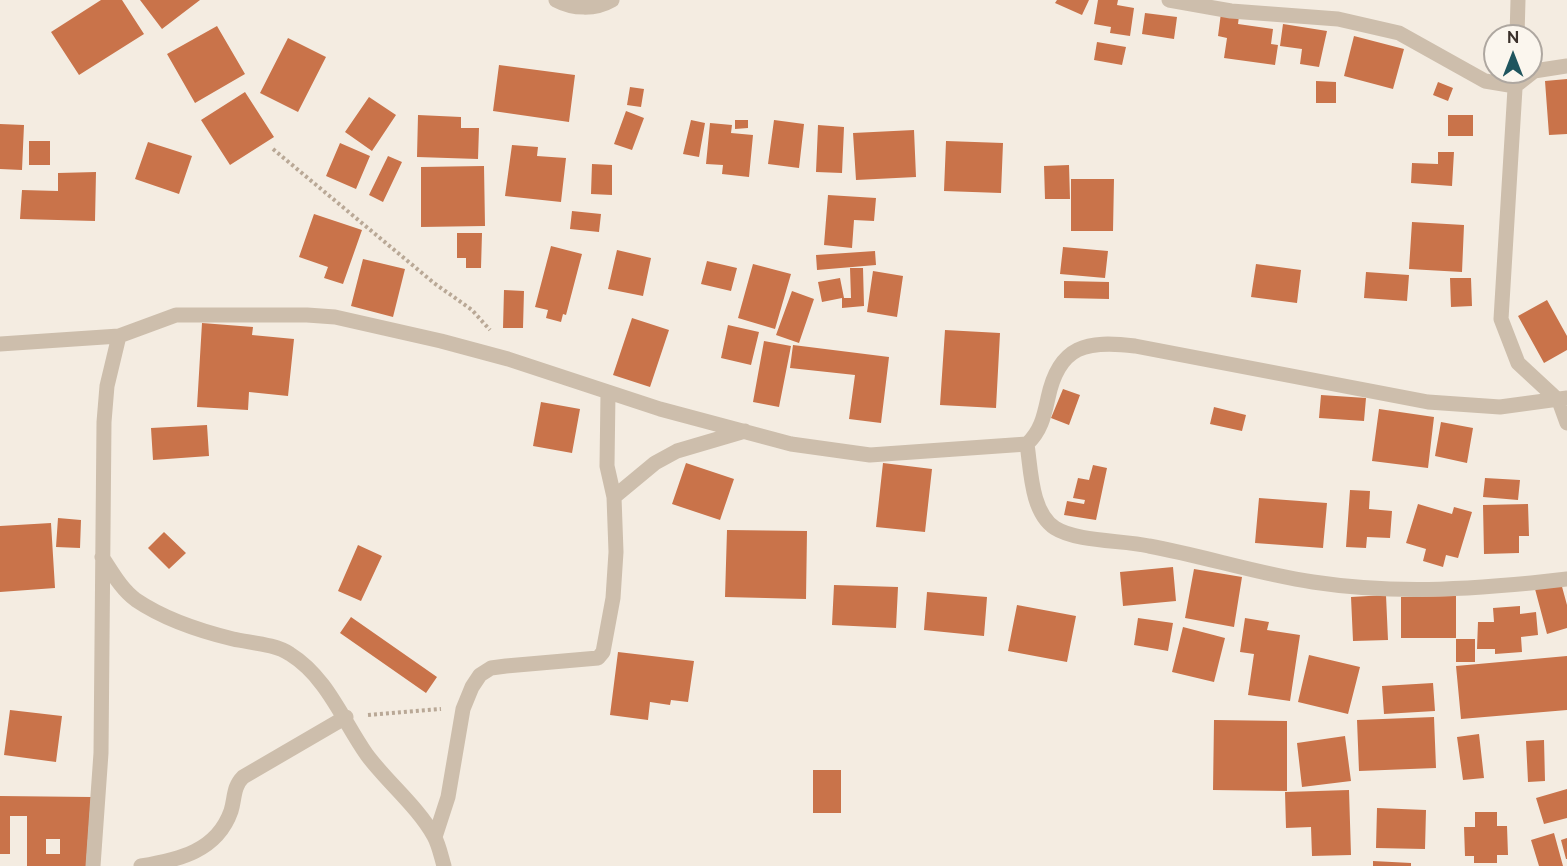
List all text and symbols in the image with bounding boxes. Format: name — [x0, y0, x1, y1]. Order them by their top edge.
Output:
north arrow — [1483, 24, 1543, 84]
text: N — [1507, 28, 1519, 47]

